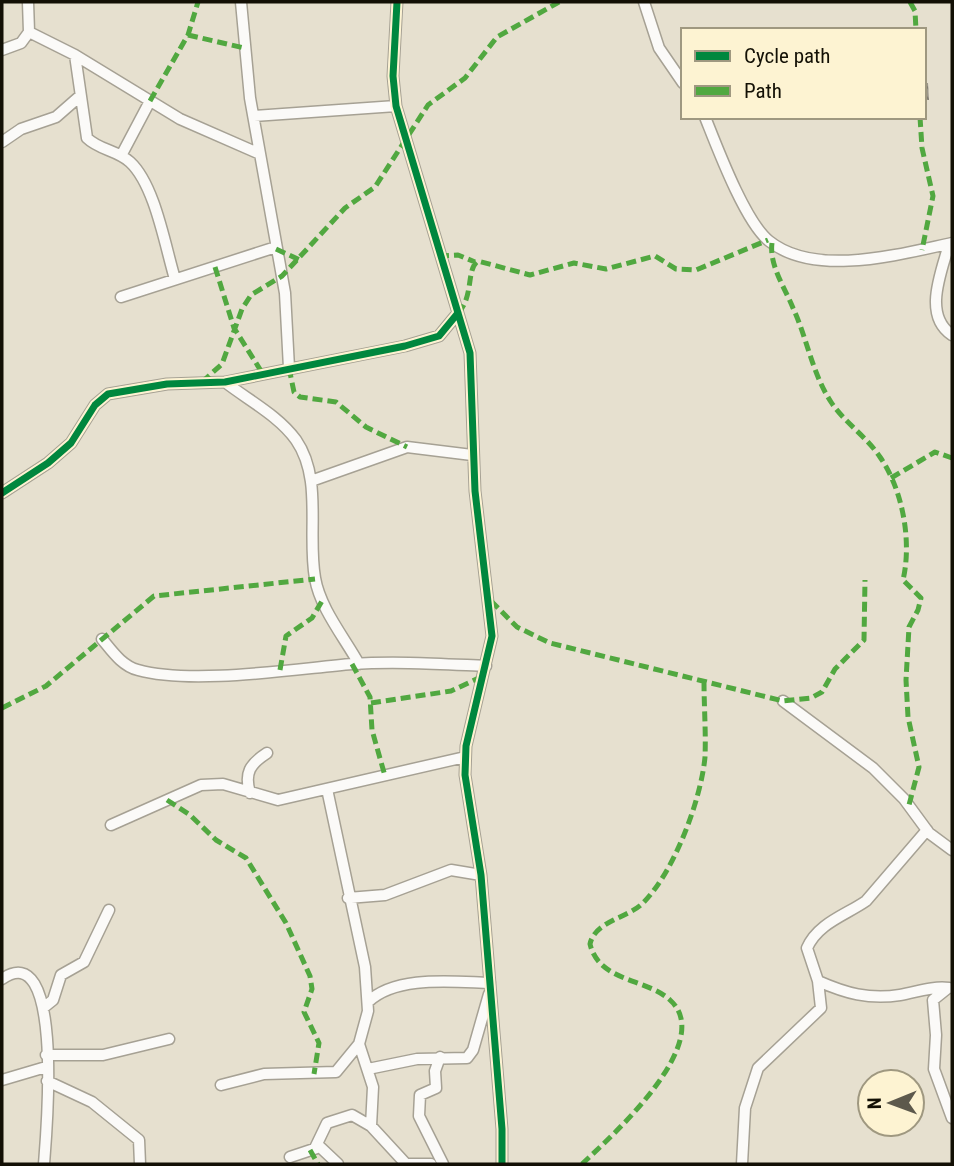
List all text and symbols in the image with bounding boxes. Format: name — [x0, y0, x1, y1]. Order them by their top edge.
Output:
legend — [681, 28, 926, 119]
text: Cycle path — [744, 44, 830, 68]
text: Path — [744, 79, 782, 103]
north arrow — [856, 1068, 926, 1138]
text: N — [863, 1097, 886, 1109]

